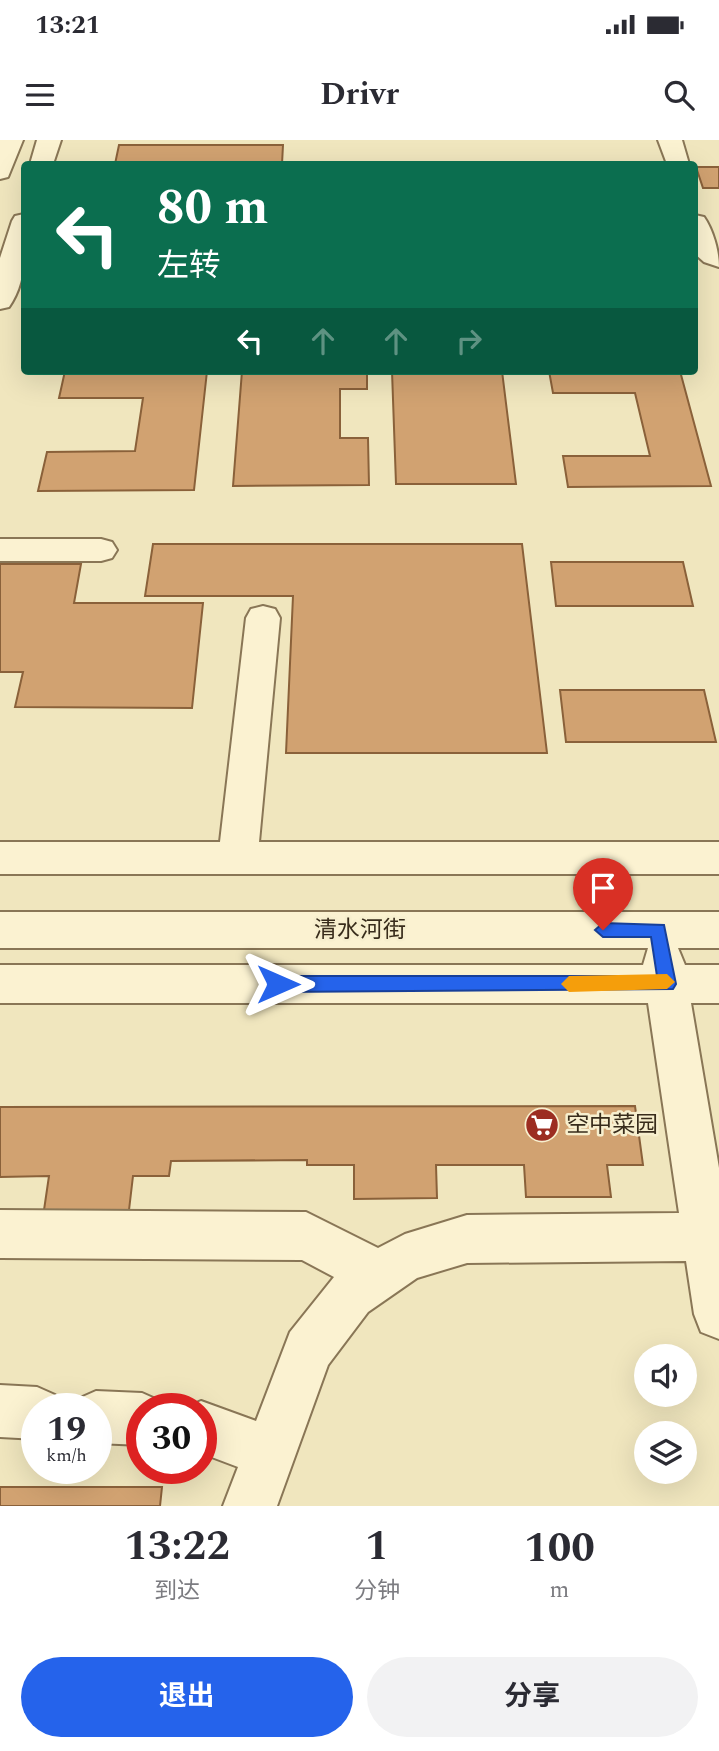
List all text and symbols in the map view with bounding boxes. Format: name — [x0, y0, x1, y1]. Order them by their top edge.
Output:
text: 13:21 — [35, 5, 100, 45]
text: Drivr — [320, 70, 399, 119]
icon: menu — [21, 76, 59, 114]
icon: search — [660, 76, 698, 114]
text: 80 m — [157, 171, 268, 246]
icon: left — [42, 189, 133, 280]
text: 左转 — [157, 242, 221, 291]
icon: left — [231, 322, 269, 360]
icon: ahead — [304, 322, 342, 360]
icon: ahead — [377, 322, 415, 360]
icon: right — [450, 322, 488, 360]
pin — [573, 858, 633, 930]
icon: arrive — [584, 869, 622, 907]
street label: 清水河街 — [314, 913, 406, 948]
position arrow — [241, 947, 315, 1021]
supermarket icon: 空中菜园 — [523, 1106, 561, 1144]
place label: 空中菜园 — [566, 1108, 658, 1143]
map controls — [634, 1344, 697, 1484]
button: sound — [634, 1344, 697, 1407]
speed limit sign: 30 — [126, 1393, 217, 1484]
text: 19 — [47, 1403, 86, 1456]
button: layers — [634, 1421, 697, 1484]
text: km/h — [46, 1442, 87, 1469]
text: 13:22 — [124, 1515, 230, 1578]
text: 1 — [365, 1515, 389, 1578]
text: 100 — [524, 1517, 595, 1580]
text: m — [550, 1573, 569, 1608]
text: 到达 — [154, 1574, 200, 1609]
text: 分钟 — [354, 1574, 400, 1609]
button: 退出 — [21, 1657, 353, 1737]
button: 分享 — [367, 1657, 698, 1737]

